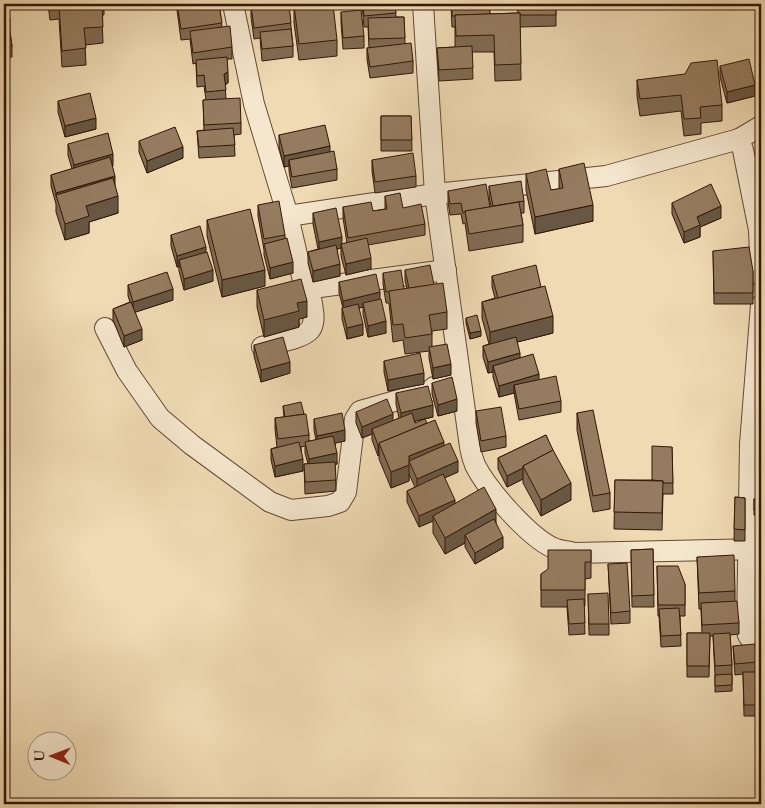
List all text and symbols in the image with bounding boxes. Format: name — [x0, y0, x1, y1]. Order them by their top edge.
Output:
north arrow — [28, 730, 78, 780]
text: U — [30, 749, 49, 762]

